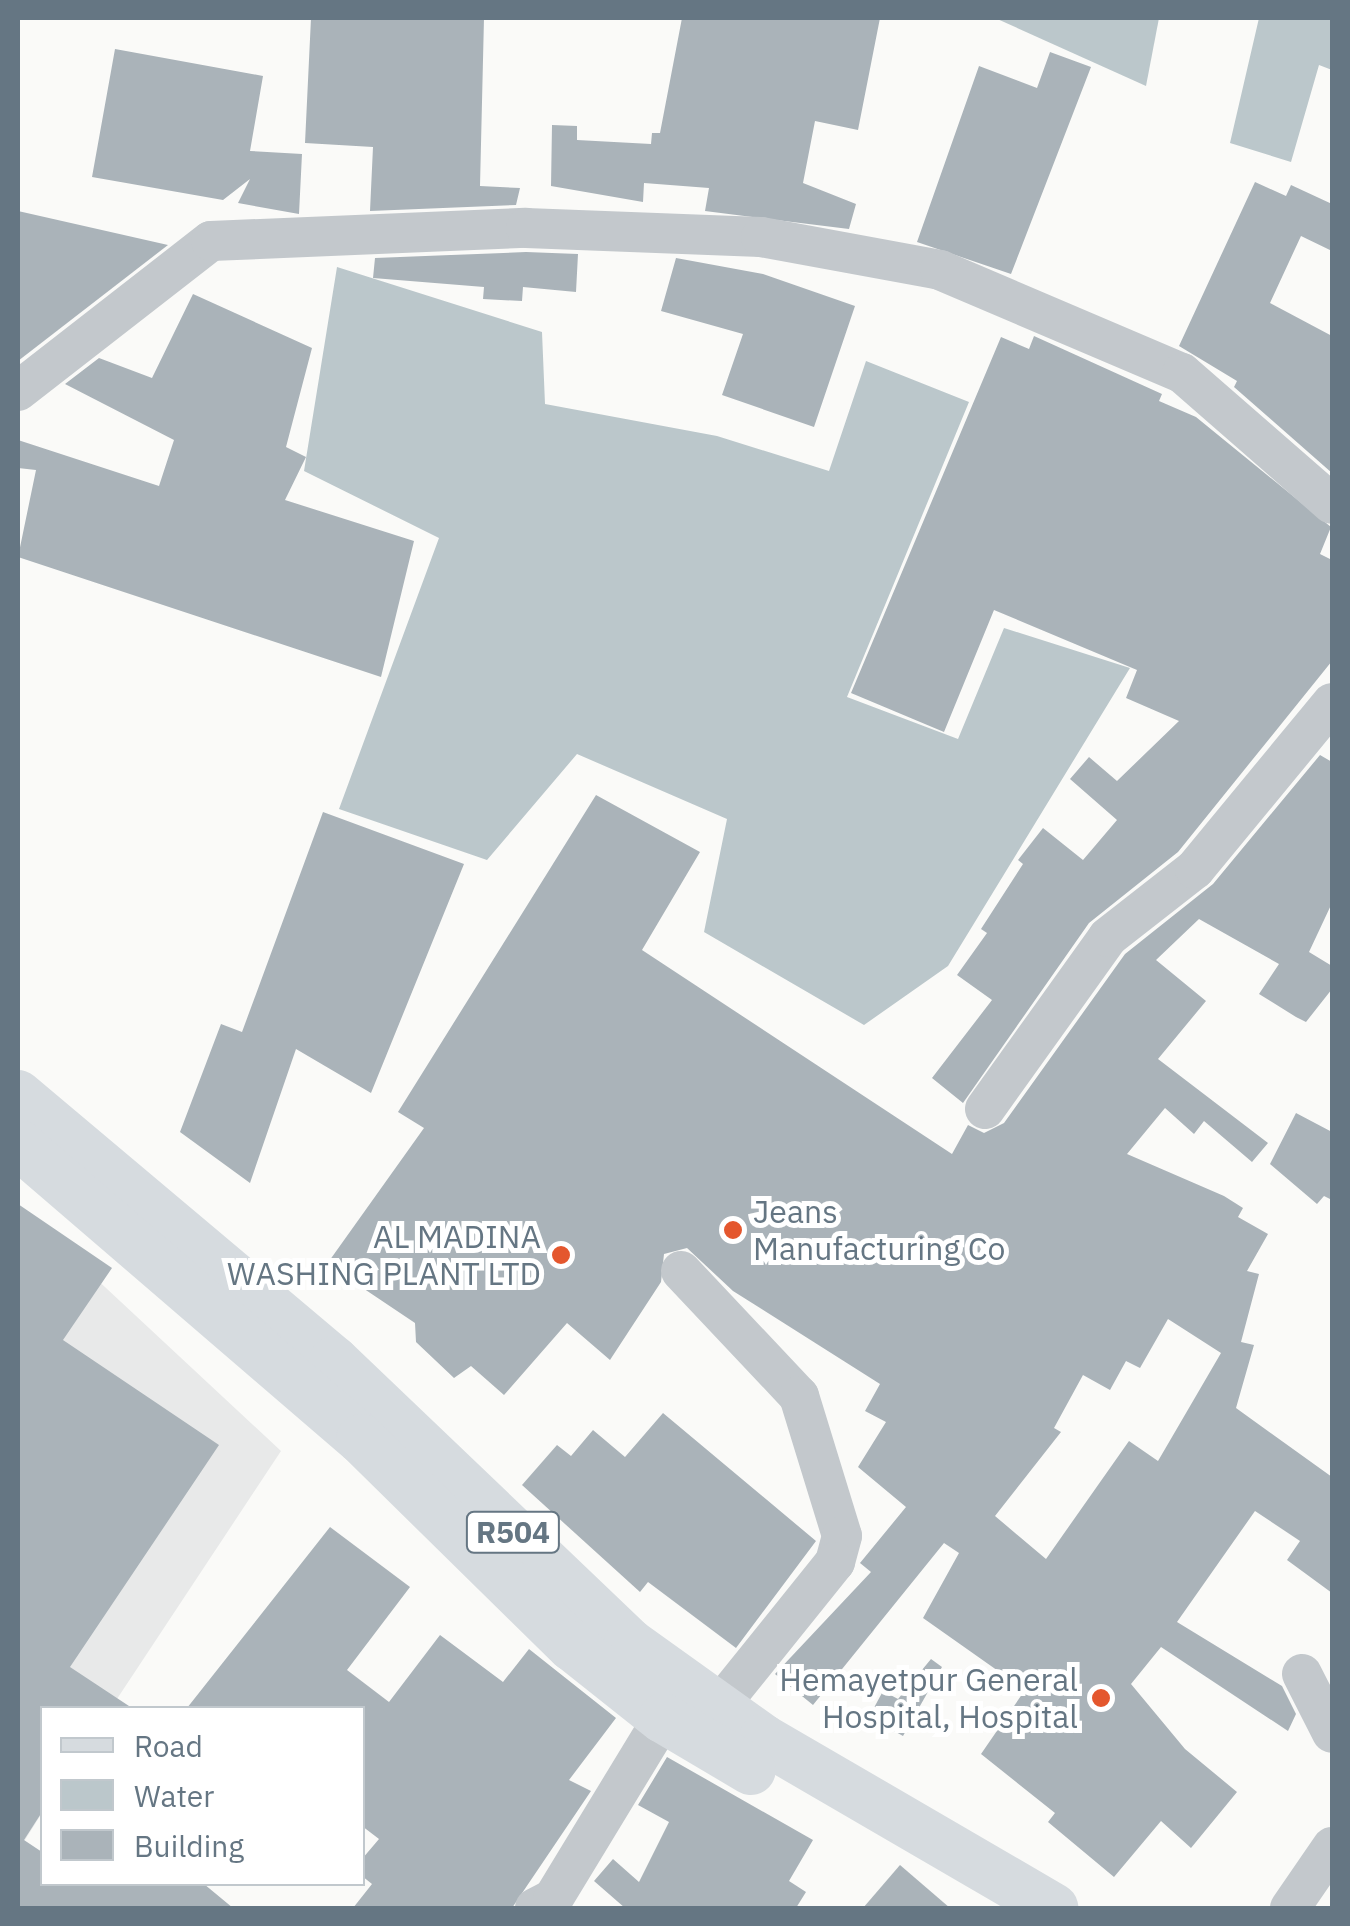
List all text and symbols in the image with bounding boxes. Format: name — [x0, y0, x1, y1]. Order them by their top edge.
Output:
place label: Jeans Manufacturing Co — [753, 1193, 1006, 1268]
place label: AL MADINA WASHING PLANT LTD — [227, 1218, 541, 1293]
marker: Jeans Manufacturing Co — [722, 1219, 744, 1241]
marker: AL MADINA WASHING PLANT LTD — [550, 1244, 572, 1266]
road number: R504 — [466, 1507, 560, 1557]
place label: Hemayetpur General Hospital, Hospital — [779, 1661, 1078, 1736]
marker: Hemayetpur General Hospital, Hospital — [1088, 1685, 1114, 1711]
legend — [40, 1706, 365, 1886]
text: Road — [134, 1726, 203, 1765]
text: Water — [134, 1776, 214, 1815]
text: Building — [134, 1826, 244, 1865]

